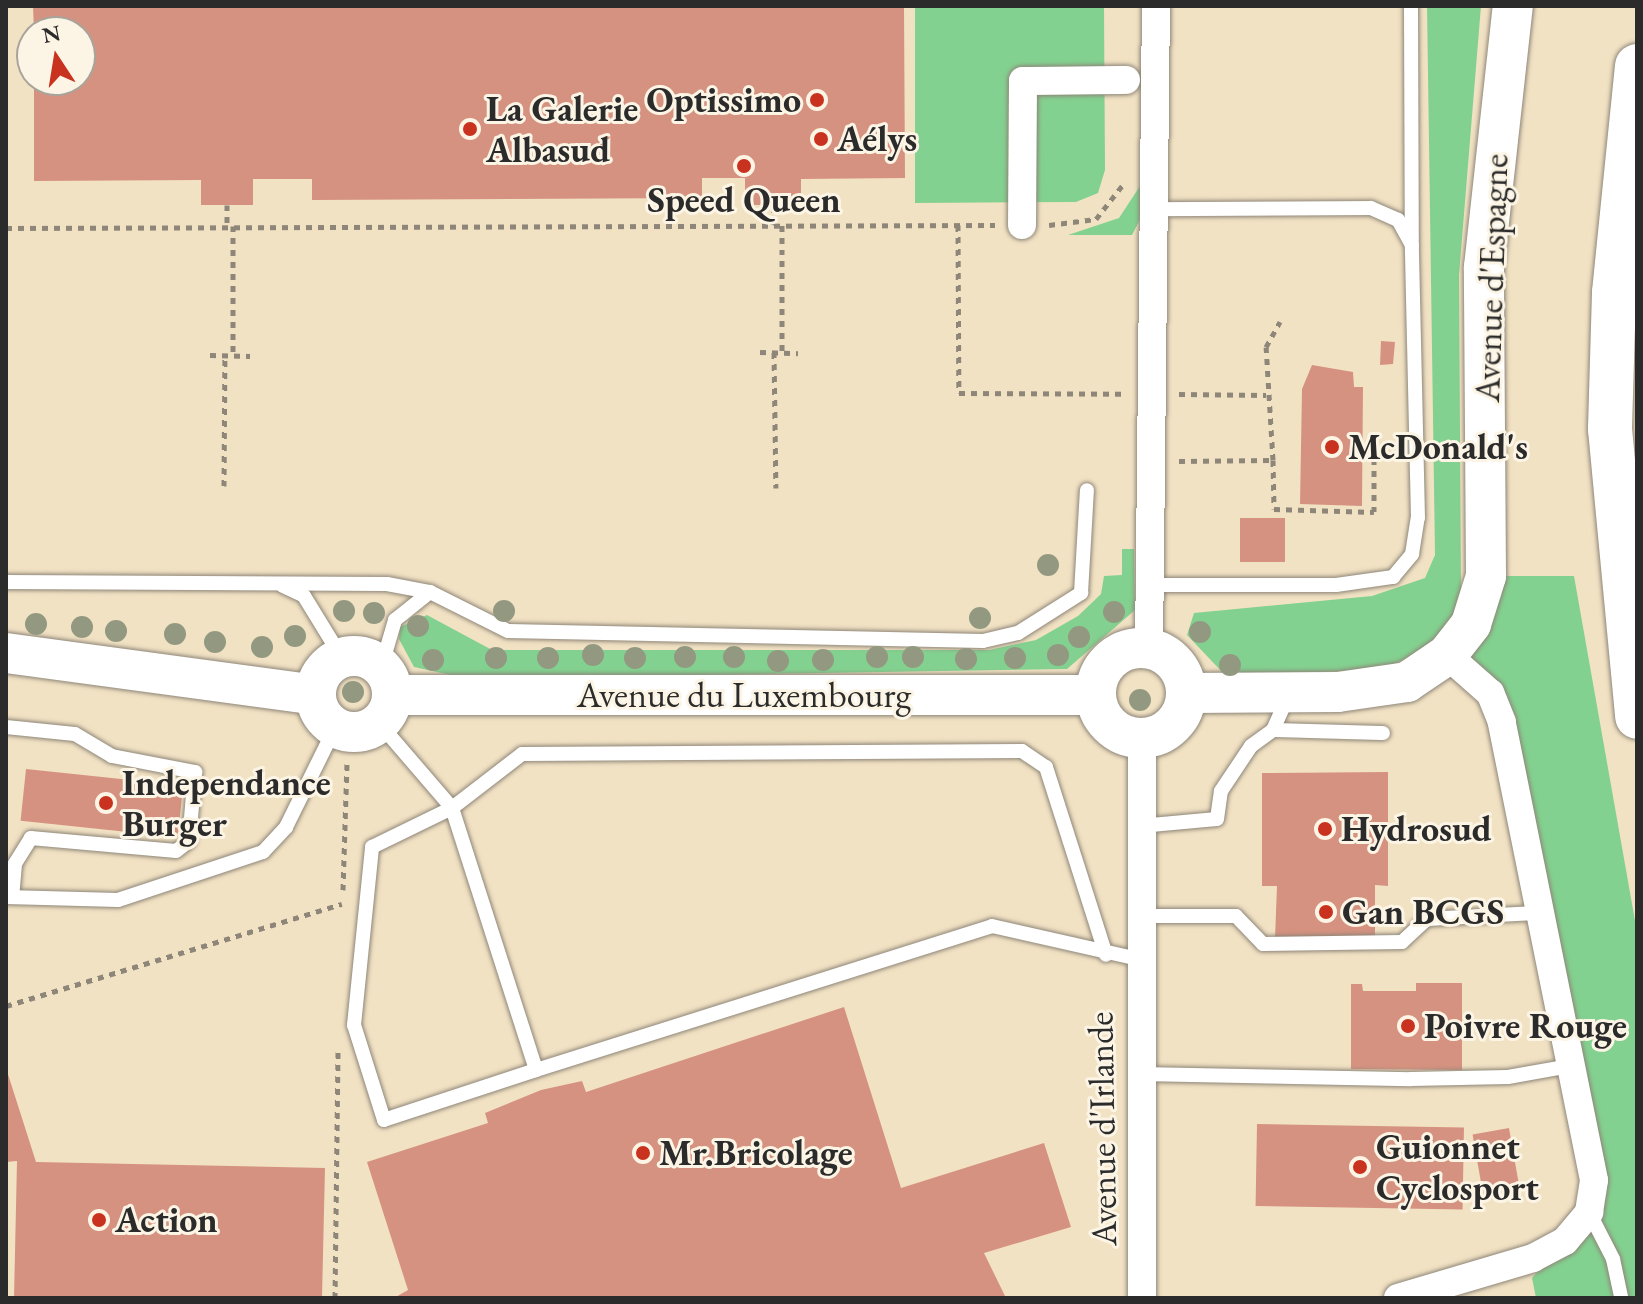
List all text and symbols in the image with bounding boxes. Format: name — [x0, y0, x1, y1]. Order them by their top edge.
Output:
north arrow — [16, 16, 96, 96]
text: N — [40, 18, 63, 50]
place label: Optissimo — [646, 78, 801, 122]
place label: La Galerie Albasud — [486, 86, 638, 171]
marker: Optissimo — [808, 91, 826, 109]
place label: Aélys — [837, 117, 917, 161]
marker: La Galerie Albasud — [461, 120, 479, 138]
marker: Aélys — [812, 130, 830, 148]
street label: Avenue d'Espagne — [1465, 153, 1517, 403]
marker: Speed Queen — [735, 157, 753, 175]
place label: Speed Queen — [647, 178, 841, 222]
place label: McDonald's — [1348, 425, 1528, 469]
marker: McDonald's — [1323, 438, 1341, 456]
street label: Avenue du Luxembourg — [577, 673, 911, 717]
place label: Independance Burger — [122, 760, 331, 845]
marker: Independance Burger — [97, 794, 115, 812]
place label: Hydrosud — [1341, 807, 1492, 851]
marker: Hydrosud — [1316, 820, 1334, 838]
place label: Gan BCGS — [1342, 890, 1504, 934]
marker: Gan BCGS — [1317, 903, 1335, 921]
place label: Poivre Rouge — [1424, 1004, 1627, 1048]
street label: Avenue d'Irlande — [1078, 1011, 1126, 1247]
marker: Poivre Rouge — [1399, 1017, 1417, 1035]
place label: Guionnet Cyclosport — [1376, 1124, 1539, 1209]
place label: Mr.Bricolage — [659, 1131, 853, 1175]
marker: Mr.Bricolage — [634, 1144, 652, 1162]
marker: Guionnet Cyclosport — [1351, 1158, 1369, 1176]
place label: Action — [115, 1198, 218, 1242]
marker: Action — [90, 1211, 108, 1229]

